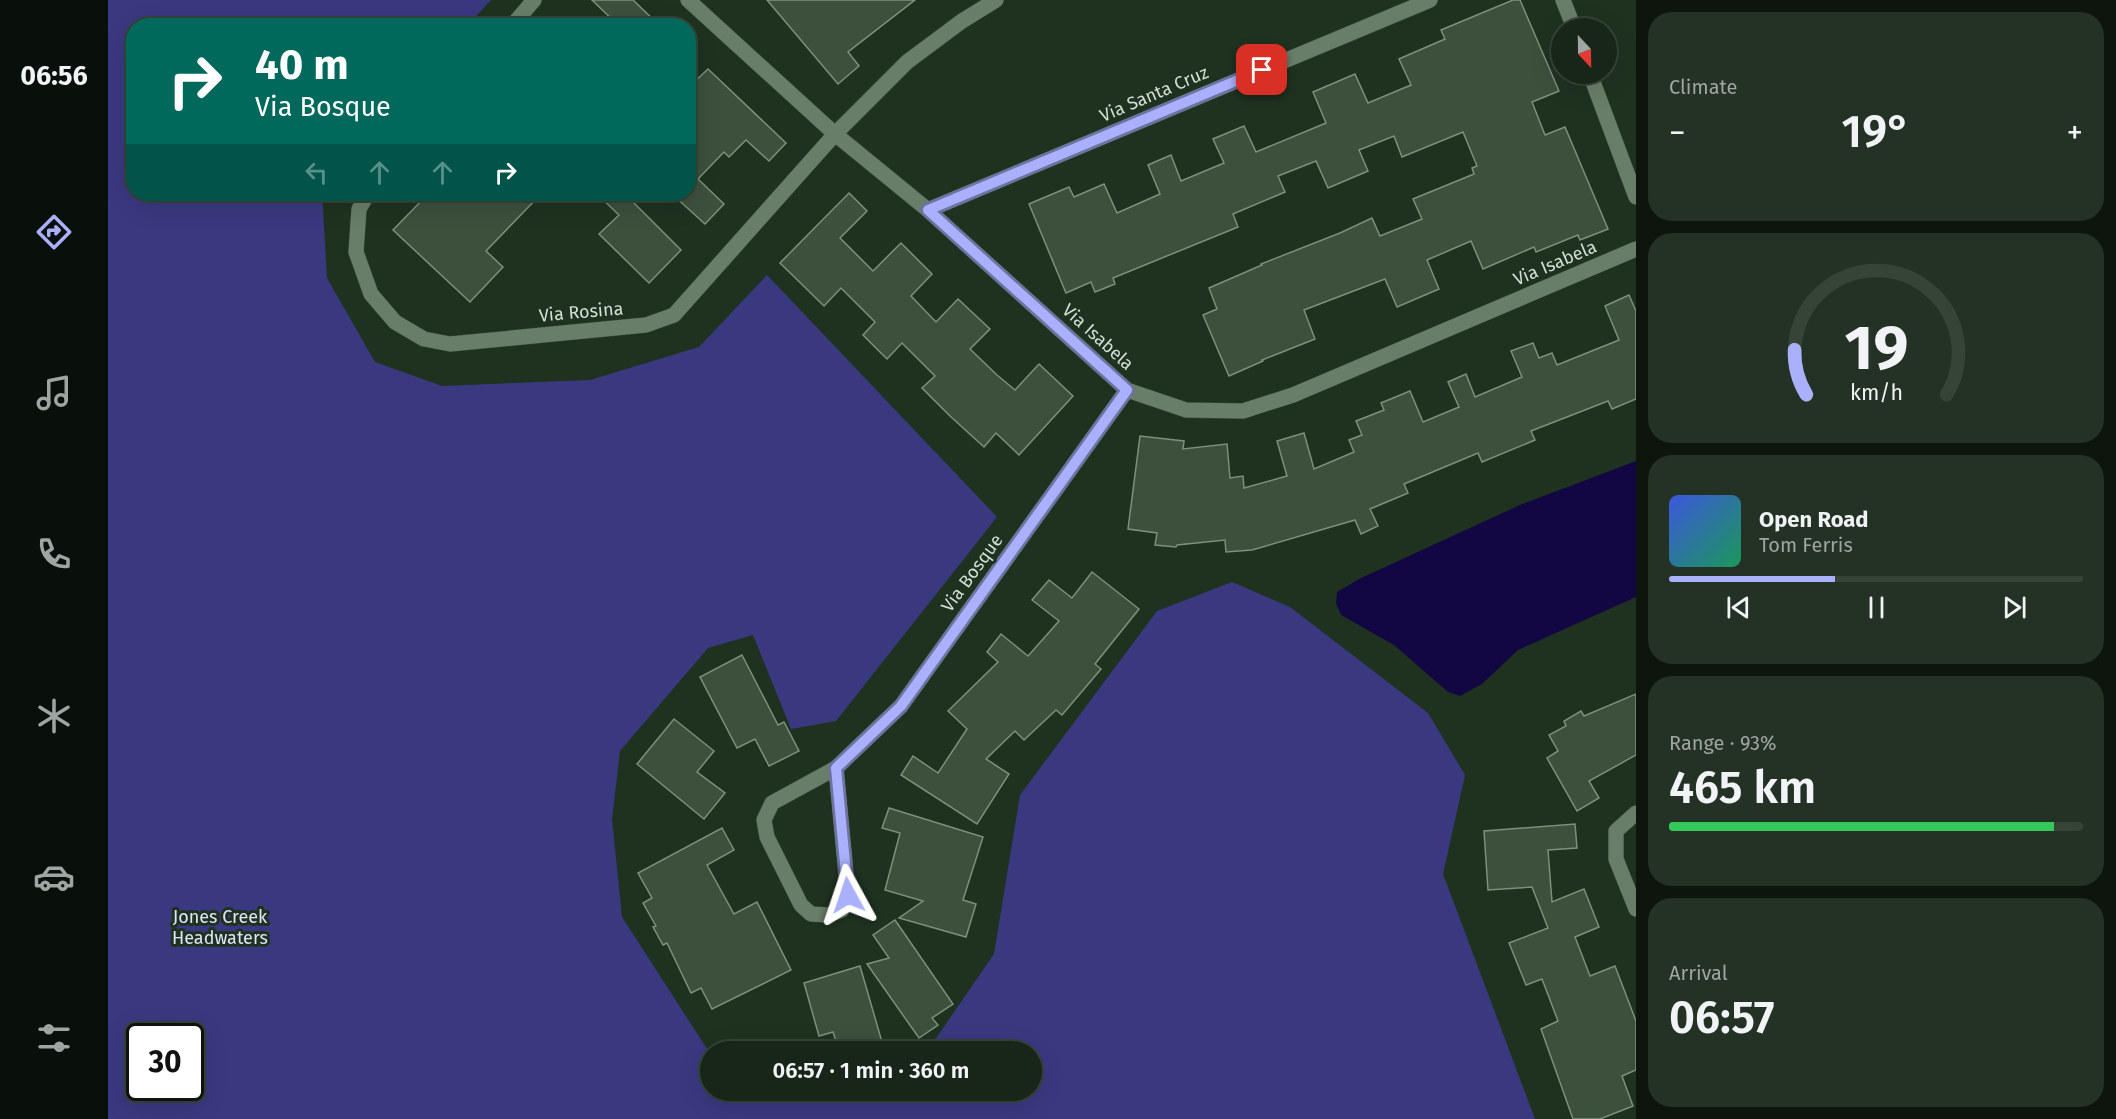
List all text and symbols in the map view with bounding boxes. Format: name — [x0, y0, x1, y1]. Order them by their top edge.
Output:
north arrow — [1551, 18, 1617, 84]
map controls — [1551, 18, 1617, 84]
text: 40 m — [255, 40, 349, 90]
icon: right — [156, 42, 234, 120]
pin — [1236, 44, 1287, 95]
icon: arrive — [1245, 53, 1278, 86]
text: 06:56 — [20, 60, 88, 92]
street label: Via Santa Cruz — [1096, 61, 1212, 127]
text: Climate — [1669, 75, 1737, 99]
text: Via Bosque — [255, 91, 391, 123]
text: 19° — [1842, 105, 1910, 159]
text: − — [1669, 113, 1686, 153]
text: + — [2067, 113, 2083, 153]
icon: left — [300, 156, 333, 189]
icon: ahead — [363, 156, 396, 189]
icon: ahead — [426, 156, 459, 189]
icon: right — [489, 156, 522, 189]
icon: directions — [33, 211, 75, 253]
street label: Via Isabela — [1510, 236, 1600, 290]
street label: Via Rosina — [538, 297, 624, 327]
street label: Via Isabela — [1058, 299, 1138, 375]
text: 19 — [1844, 311, 1908, 386]
icon: music — [33, 372, 75, 414]
text: km/h — [1849, 381, 1903, 407]
text: Open Road — [1759, 506, 1869, 533]
street label: Via Bosque — [936, 530, 1008, 616]
icon: phone — [33, 533, 75, 575]
text: Tom Ferris — [1759, 533, 1853, 557]
icon: previous — [1722, 591, 1755, 624]
icon: pause — [1860, 591, 1893, 624]
icon: next — [1998, 591, 2031, 624]
icon: climate — [33, 695, 75, 737]
text: Range · 93% — [1669, 731, 1776, 755]
text: 465 km — [1669, 761, 1816, 815]
icon: car — [33, 856, 75, 898]
position arrow — [816, 863, 880, 927]
park label: Jones Creek Headwaters — [172, 906, 268, 949]
text: Arrival — [1669, 961, 1728, 985]
text: 06:57 — [1669, 991, 1774, 1045]
icon: filters — [33, 1017, 75, 1059]
speed limit sign: 30 — [126, 1023, 204, 1101]
text: 06:57 · 1 min · 360 m — [773, 1057, 969, 1084]

